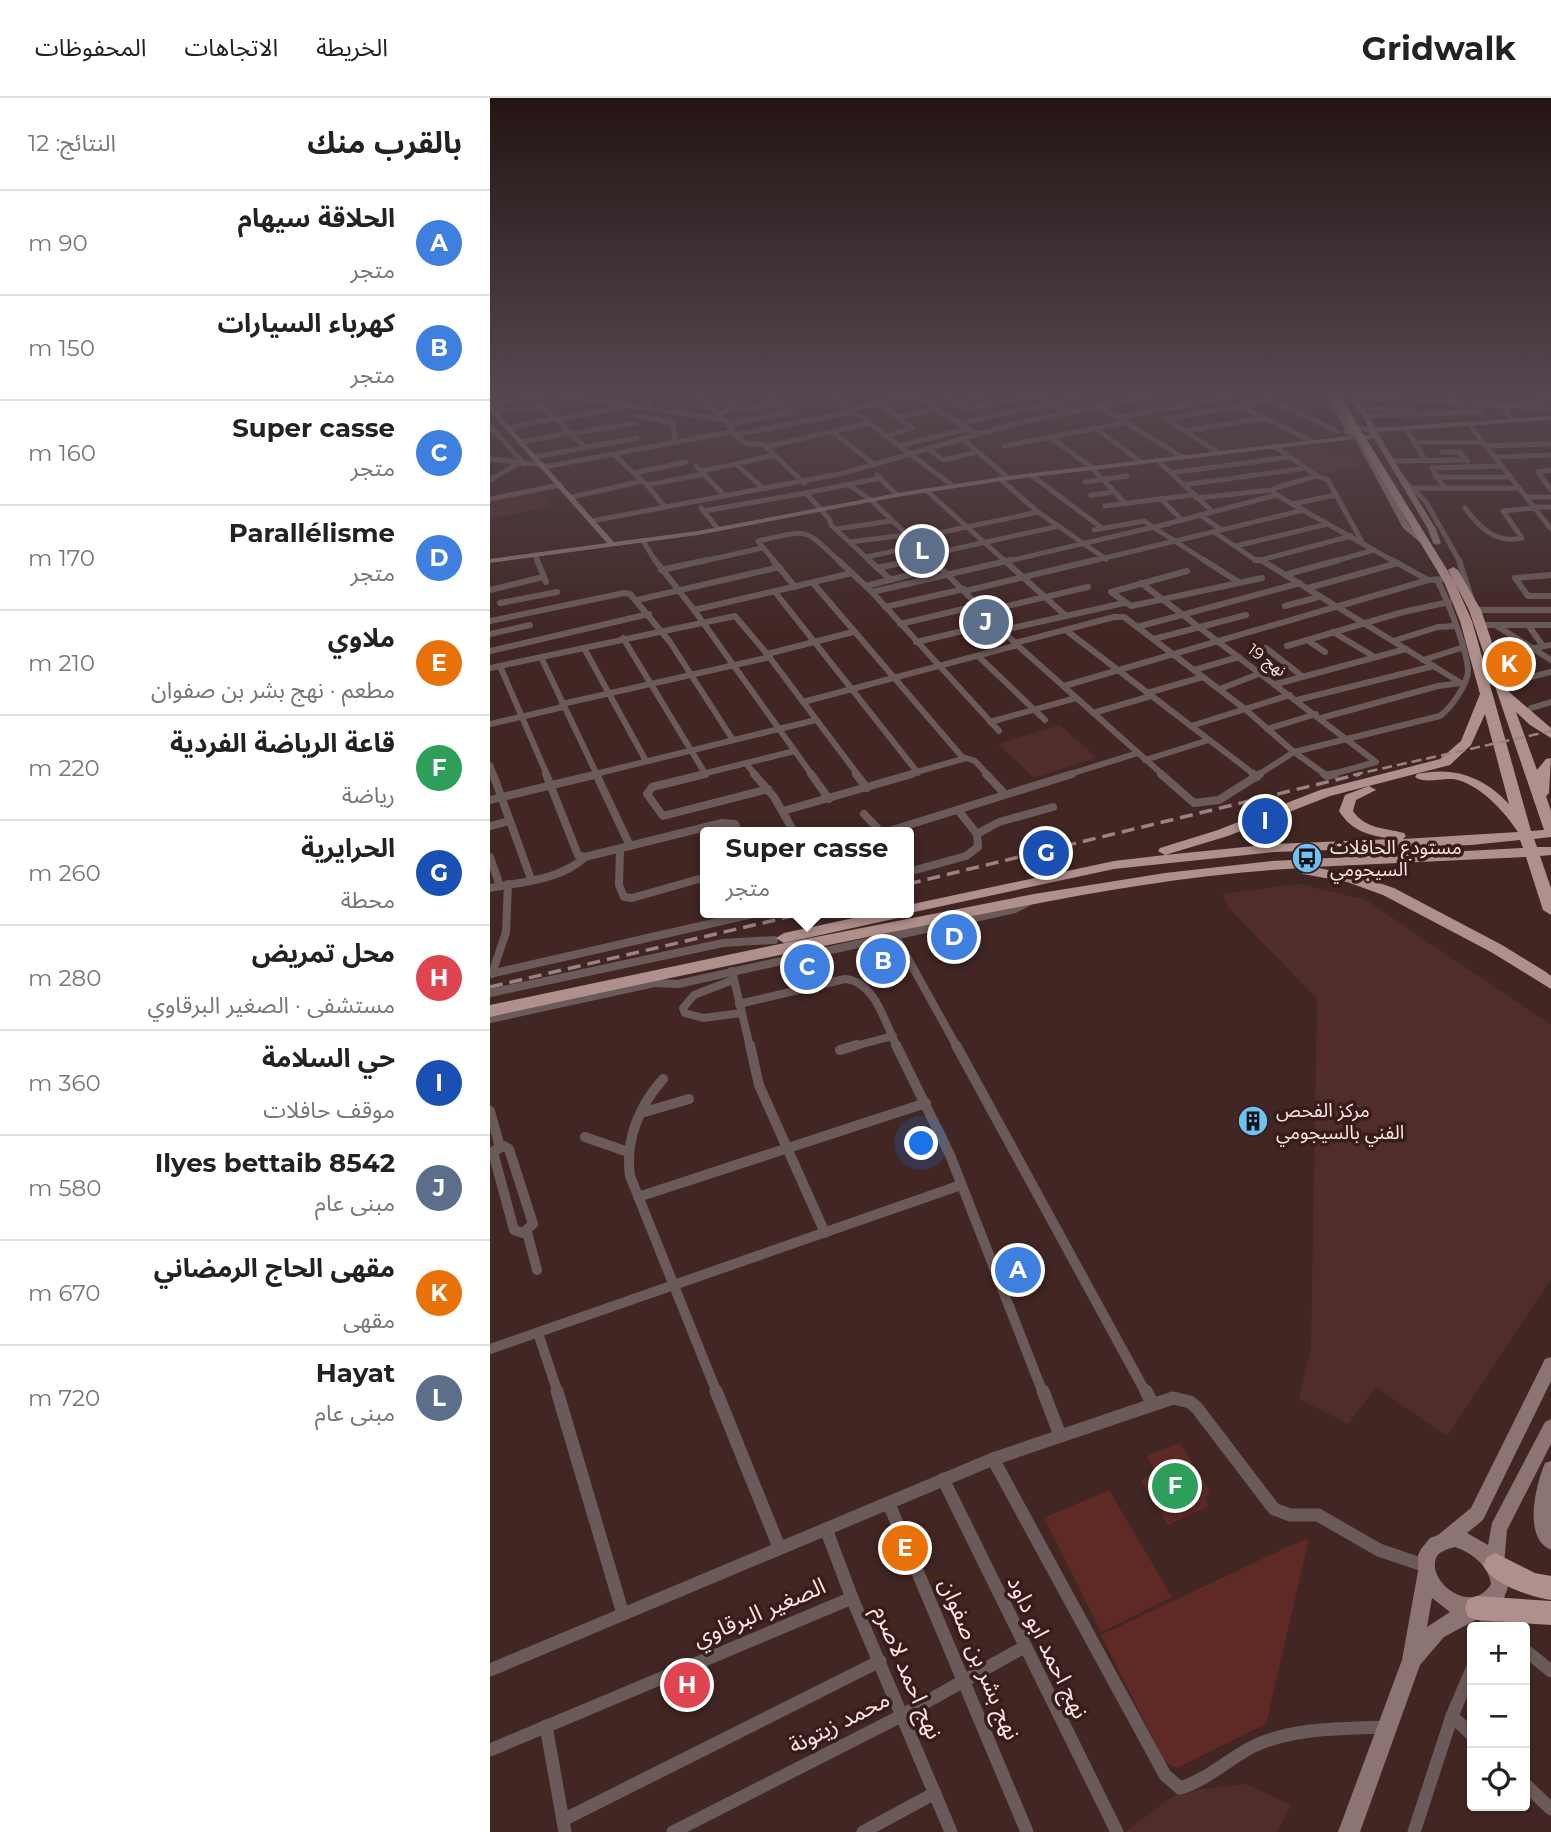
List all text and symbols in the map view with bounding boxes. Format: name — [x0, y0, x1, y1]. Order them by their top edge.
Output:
text: Gridwalk — [1362, 28, 1516, 68]
text: المحفوظات — [35, 33, 146, 62]
text: الاتجاهات — [184, 33, 278, 62]
text: الخريطة — [316, 33, 388, 62]
text: بالقرب منك — [307, 124, 462, 161]
text: النتائج: 12 — [28, 129, 116, 157]
text: الحلاقة سيهام — [238, 202, 395, 234]
text: 90 m — [28, 229, 88, 257]
text: A — [430, 229, 448, 257]
text: متجر — [351, 256, 395, 284]
text: كهرباء السيارات — [217, 307, 395, 339]
text: 150 m — [28, 334, 95, 362]
text: B — [430, 334, 448, 362]
text: متجر — [351, 361, 395, 389]
text: Super casse — [232, 412, 395, 444]
text: 160 m — [28, 439, 96, 467]
text: C — [431, 439, 447, 467]
text: متجر — [351, 454, 395, 482]
text: Parallélisme — [229, 517, 395, 549]
pin: L — [899, 525, 945, 577]
text: 170 m — [28, 544, 95, 572]
text: D — [430, 544, 449, 572]
text: متجر — [351, 559, 395, 587]
pin: J — [963, 596, 1009, 648]
text: ملاوي — [328, 622, 395, 654]
pin: K — [1486, 638, 1532, 690]
street label: نهج 19 — [1242, 640, 1290, 683]
text: 210 m — [28, 649, 95, 677]
text: E — [431, 649, 447, 677]
text: مطعم · نهج بشر بن صفوان — [151, 676, 395, 704]
text: قاعة الرياضة الفردية — [170, 727, 395, 759]
text: 220 m — [28, 754, 100, 782]
text: F — [432, 754, 446, 782]
text: رياضة — [342, 781, 395, 809]
pin: I — [1242, 795, 1288, 847]
popup — [700, 827, 914, 918]
pin: G — [1023, 827, 1069, 879]
text: الحرايرية — [301, 832, 395, 864]
text: Super casse — [726, 832, 888, 864]
place label: مستودع الحافلات السيجومي — [1330, 836, 1462, 884]
bus stop icon: مستودع الحافلات السيجومي — [1290, 841, 1324, 875]
text: 260 m — [28, 859, 101, 887]
text: G — [430, 859, 448, 887]
text: متجر — [726, 874, 770, 902]
text: محطة — [341, 886, 395, 914]
pin: D — [931, 911, 977, 963]
pin: B — [860, 935, 906, 987]
text: محل تمريض — [252, 937, 395, 969]
pin: C — [784, 941, 830, 993]
text: 280 m — [28, 964, 101, 992]
text: H — [430, 964, 448, 992]
text: مستشفى · الصغير البرقاوي — [148, 991, 395, 1019]
text: حي السلامة — [262, 1042, 395, 1074]
text: 360 m — [28, 1069, 101, 1097]
text: I — [435, 1069, 443, 1097]
text: موقف حافلات — [263, 1096, 395, 1124]
place label: مركز الفحص الفني بالسيجومي — [1276, 1099, 1404, 1147]
building icon: مركز الفحص الفني بالسيجومي — [1236, 1104, 1270, 1138]
your location — [904, 1126, 938, 1160]
text: Ilyes bettaib 8542 — [155, 1147, 395, 1179]
text: 580 m — [28, 1174, 101, 1202]
text: J — [433, 1174, 445, 1202]
text: مبنى عام — [315, 1189, 395, 1217]
pin: A — [995, 1244, 1041, 1296]
text: مقهى الحاج الرمضاني — [154, 1252, 395, 1284]
text: 670 m — [28, 1279, 101, 1307]
text: K — [430, 1279, 448, 1307]
text: مقهى — [343, 1306, 395, 1334]
text: Hayat — [316, 1357, 395, 1389]
text: 720 m — [28, 1384, 100, 1412]
text: L — [432, 1384, 446, 1412]
text: مبنى عام — [315, 1399, 395, 1427]
pin: F — [1152, 1460, 1198, 1512]
pin: E — [882, 1522, 928, 1574]
street label: الصغير البرقاوي — [688, 1571, 831, 1656]
street label: نهج احمد ابو داود — [999, 1571, 1095, 1724]
street label: نهج بشر بن صفوان — [931, 1574, 1027, 1745]
street label: نهج احمد لاصرم — [864, 1601, 949, 1745]
map controls — [1467, 1622, 1530, 1811]
button: + — [1467, 1622, 1530, 1685]
pin: H — [664, 1659, 710, 1711]
street label: محمد زيتونة — [784, 1685, 894, 1759]
button: − — [1467, 1685, 1530, 1748]
button: locate — [1467, 1748, 1530, 1811]

